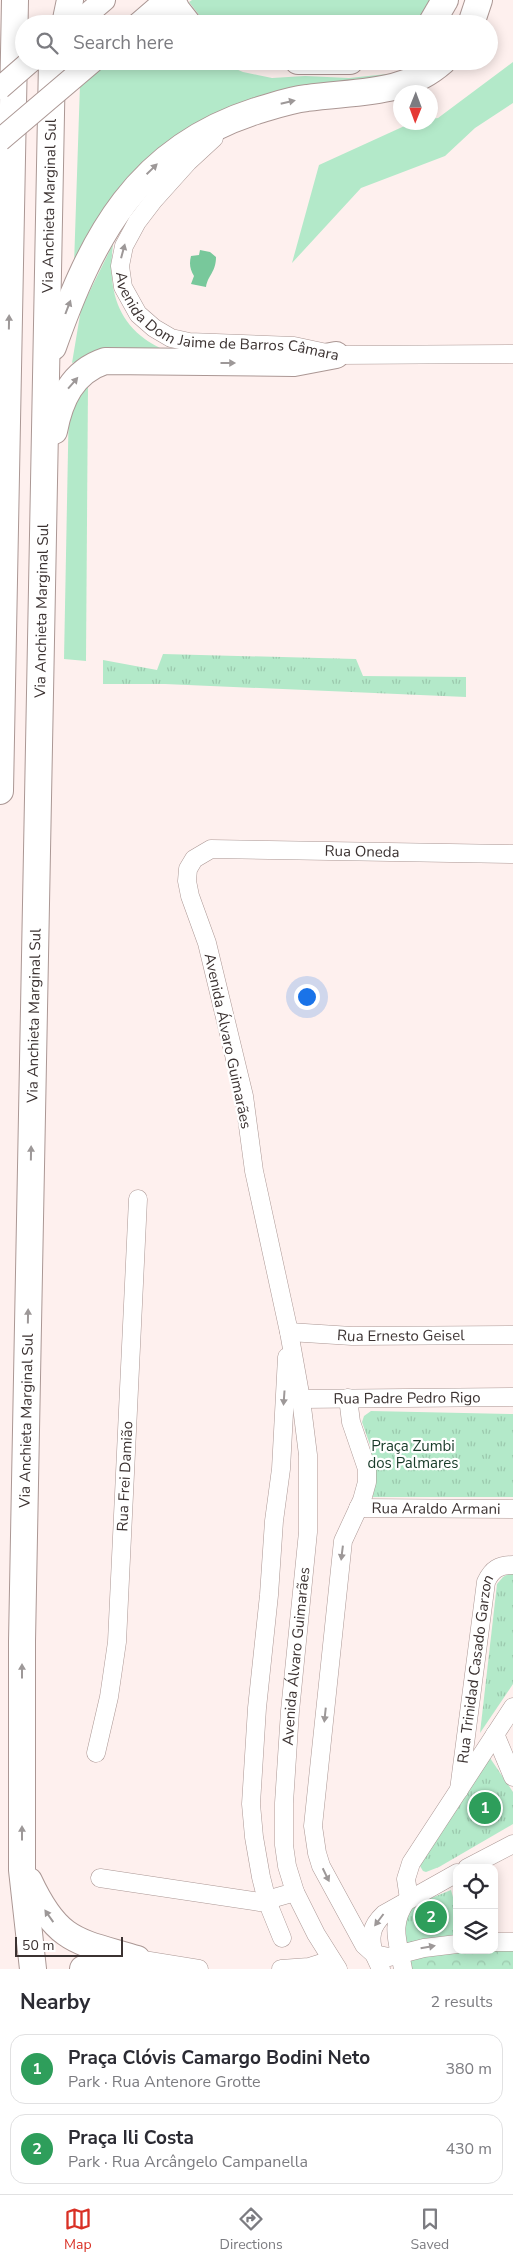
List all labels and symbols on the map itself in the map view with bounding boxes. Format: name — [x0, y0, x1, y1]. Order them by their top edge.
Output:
north arrow — [393, 85, 438, 130]
one-way arrow — [281, 98, 296, 106]
street label: Via Anchieta Marginal Sul — [38, 118, 61, 294]
one-way arrow — [146, 163, 158, 175]
one-way arrow — [120, 243, 128, 258]
street label: Avenida Dom Jaime de Barros Câmara — [111, 270, 341, 365]
one-way arrow — [64, 299, 72, 314]
one-way arrow — [5, 314, 13, 330]
one-way arrow — [221, 359, 237, 367]
one-way arrow — [68, 376, 79, 389]
street label: Via Anchieta Marginal Sul — [30, 523, 53, 699]
street label: Rua Oneda — [324, 841, 400, 862]
street label: Via Anchieta Marginal Sul — [22, 928, 46, 1104]
street label: Avenida Álvaro Guimarães — [200, 951, 256, 1131]
your location — [294, 984, 320, 1010]
one-way arrow — [27, 1145, 35, 1161]
one-way arrow — [24, 1308, 32, 1324]
street label: Rua Ernesto Geisel — [337, 1325, 465, 1346]
street label: Via Anchieta Marginal Sul — [15, 1333, 38, 1509]
street label: Rua Padre Pedro Rigo — [333, 1387, 481, 1409]
one-way arrow — [280, 1391, 288, 1407]
street label: Rua Frei Damião — [112, 1420, 137, 1532]
park label: Praça Zumbi dos Palmares — [368, 1436, 458, 1473]
street label: Rua Araldo Armani — [371, 1498, 501, 1519]
one-way arrow — [338, 1546, 346, 1562]
street label: Avenida Álvaro Guimarães — [278, 1566, 314, 1746]
street label: Rua Trinidad Casado Garzon — [453, 1571, 498, 1765]
one-way arrow — [18, 1663, 26, 1679]
one-way arrow — [321, 1707, 329, 1723]
pin: 1 — [469, 1789, 501, 1827]
one-way arrow — [18, 1825, 26, 1841]
one-way arrow — [321, 1867, 330, 1882]
pin: 2 — [415, 1898, 447, 1936]
one-way arrow — [44, 1909, 54, 1923]
one-way arrow — [373, 1914, 384, 1927]
scale bar — [15, 1934, 122, 1957]
one-way arrow — [421, 1943, 437, 1951]

